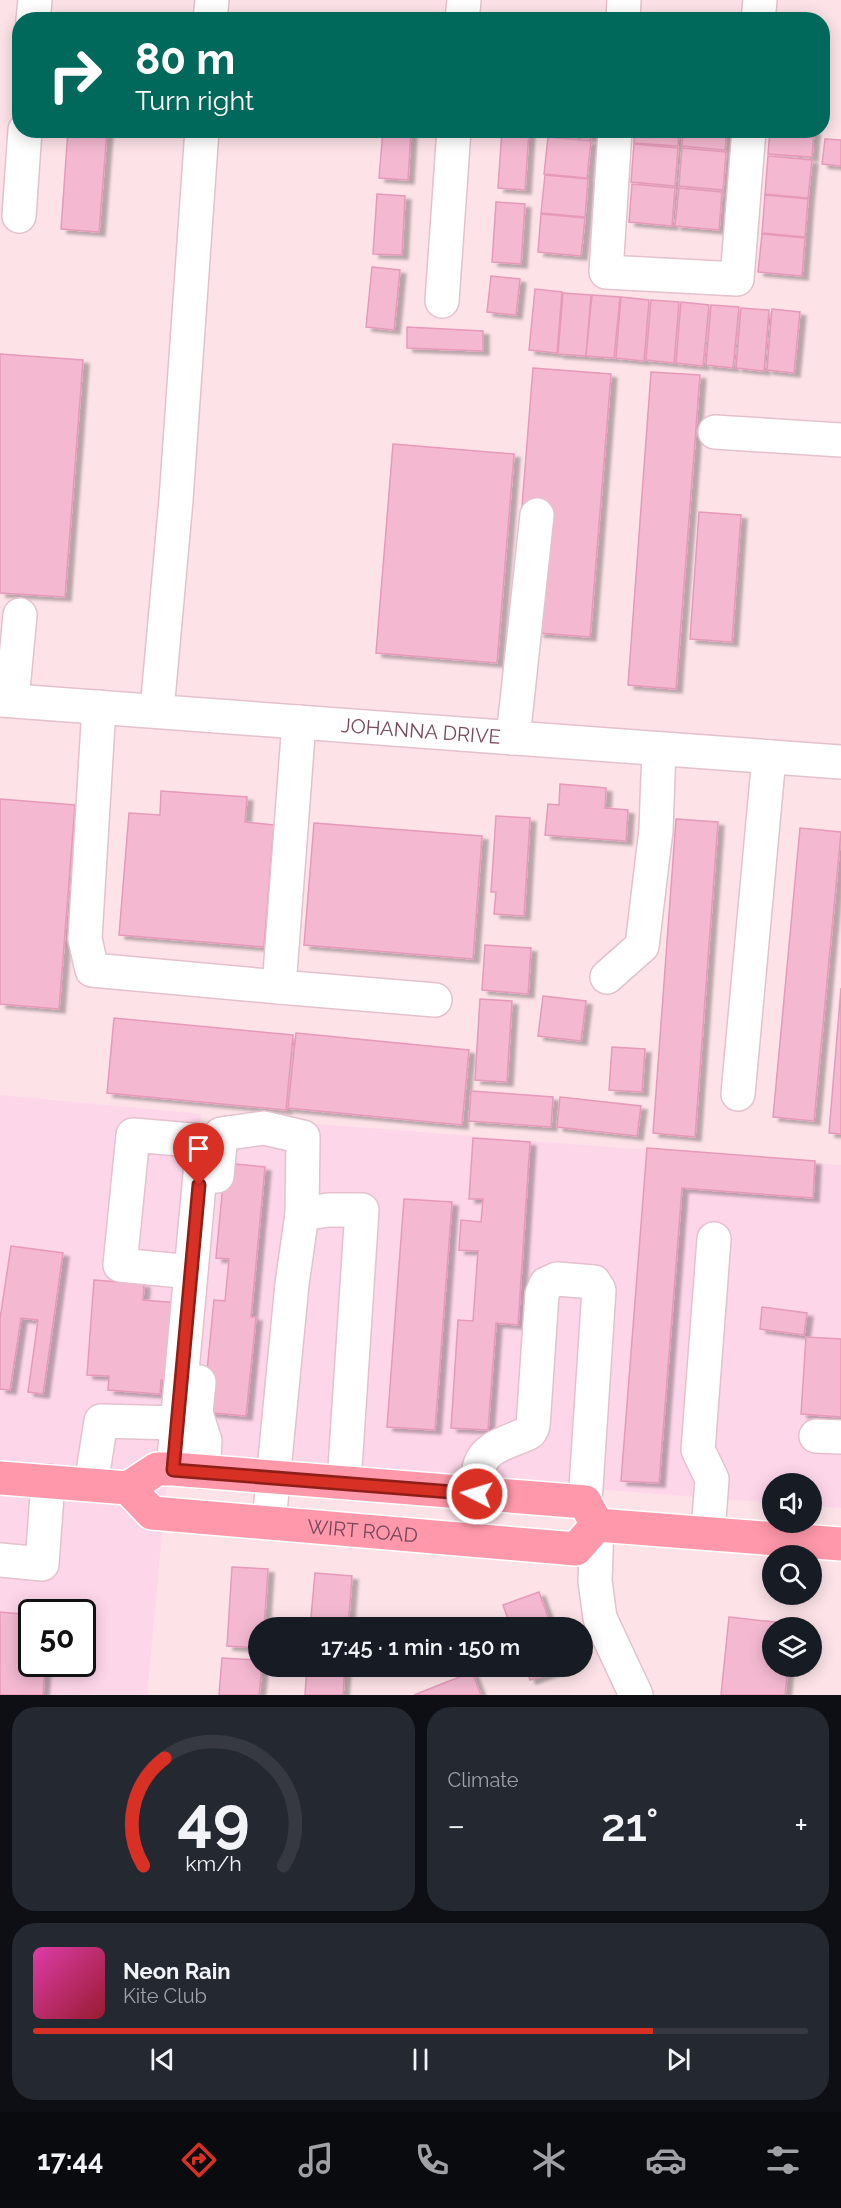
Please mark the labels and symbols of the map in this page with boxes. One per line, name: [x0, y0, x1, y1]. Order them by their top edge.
street label: JOHANNA DRIVE: [340, 713, 502, 749]
pin: [173, 1123, 224, 1185]
position arrow: [445, 1462, 509, 1526]
street label: WIRT ROAD: [306, 1514, 419, 1548]
speed limit sign: 50: [18, 1599, 96, 1677]

